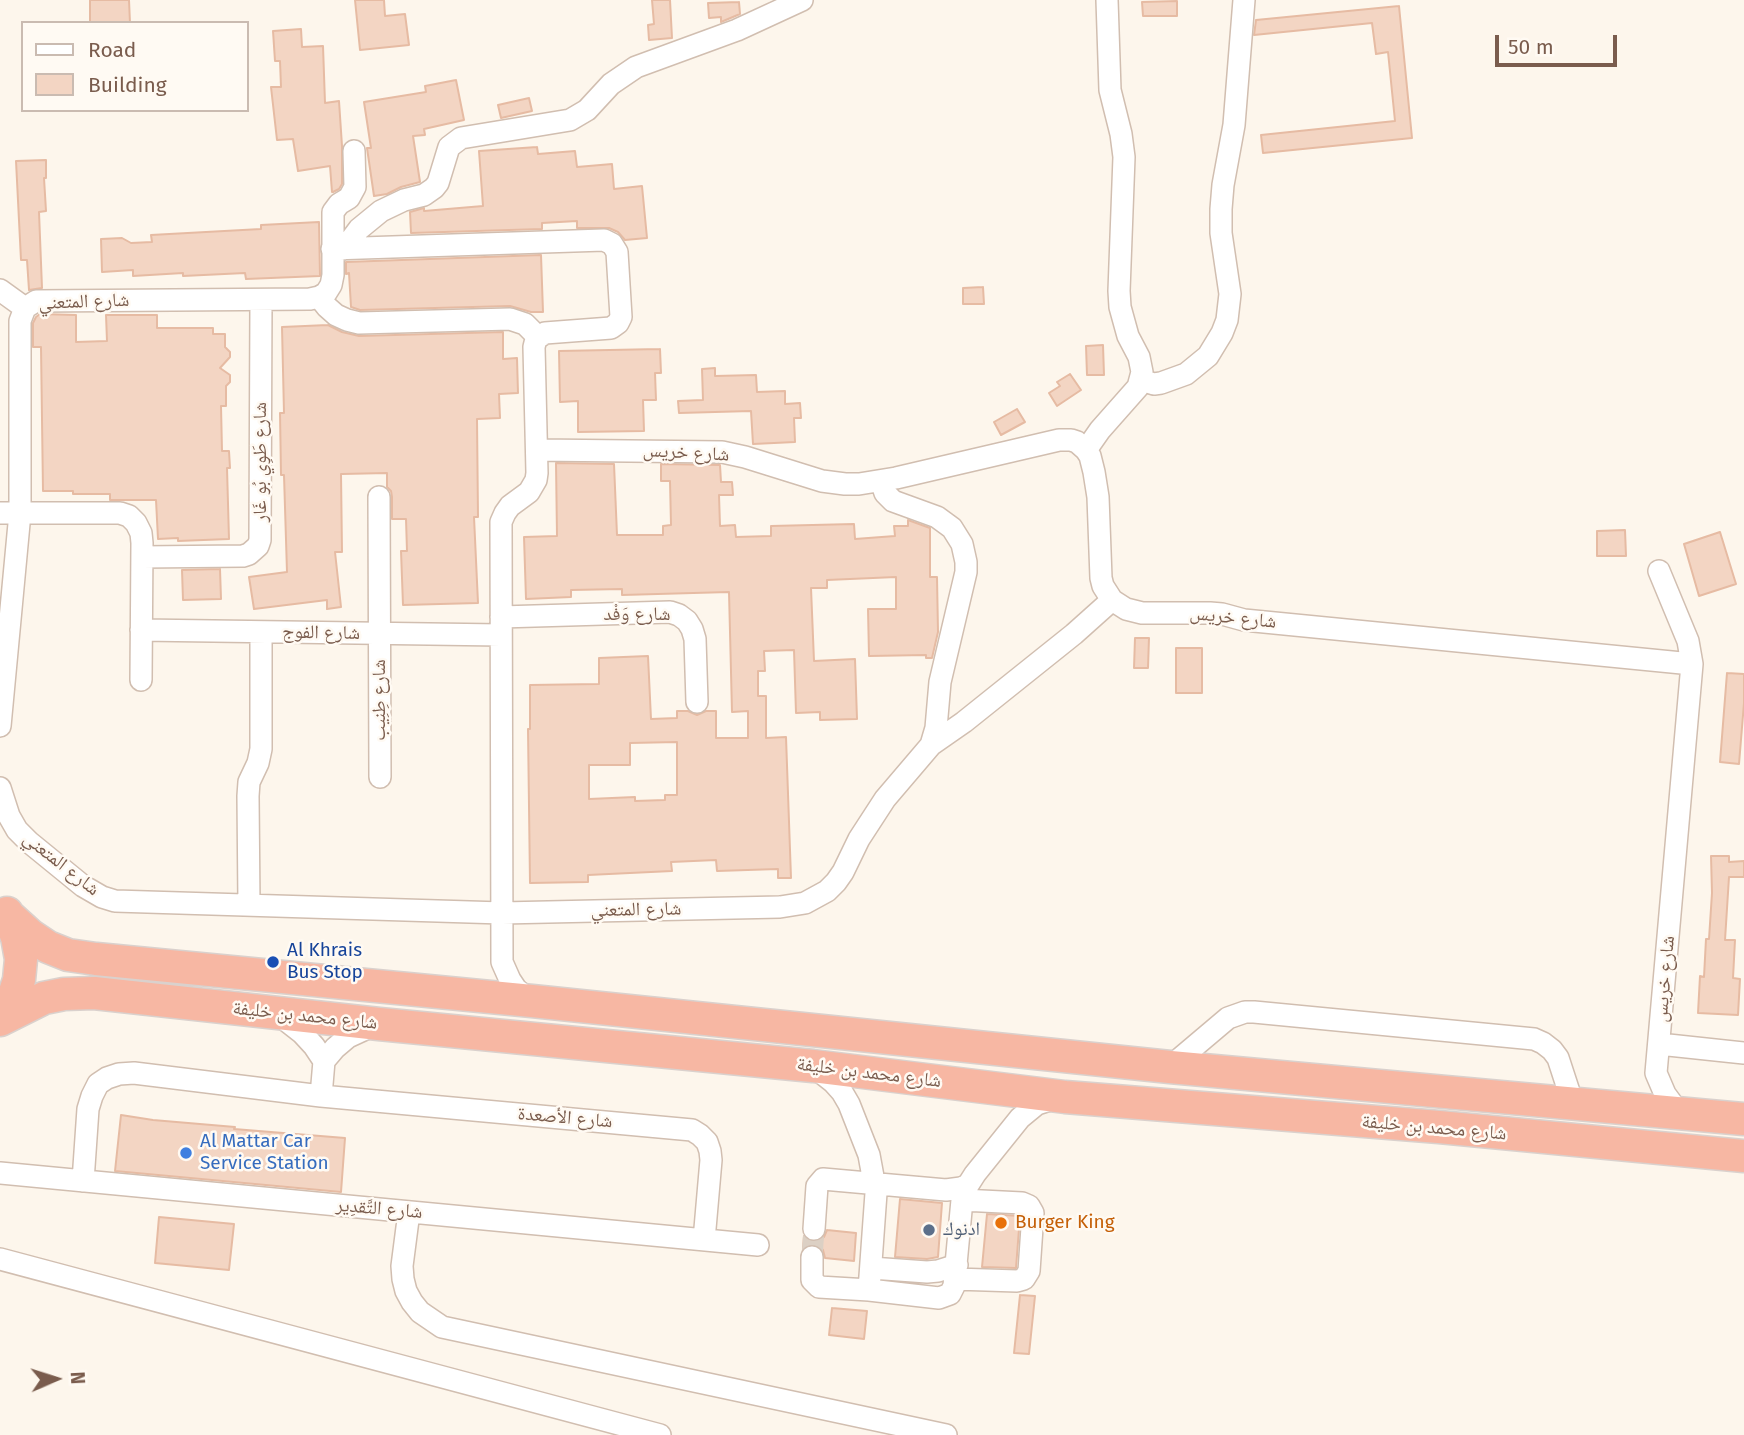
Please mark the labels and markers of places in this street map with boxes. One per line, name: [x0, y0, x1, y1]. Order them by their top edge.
place label: Al Khrais Bus Stop: [287, 940, 363, 984]
marker: Al Khrais Bus Stop: [265, 954, 281, 970]
place label: Al Mattar Car Service Station: [200, 1131, 329, 1175]
marker: Al Mattar Car Service Station: [178, 1145, 194, 1161]
place label: Burger King: [1015, 1212, 1115, 1234]
marker: Burger King: [993, 1215, 1009, 1231]
place label: ادنوك: [943, 1219, 980, 1241]
marker: ادنوك: [921, 1222, 937, 1238]

